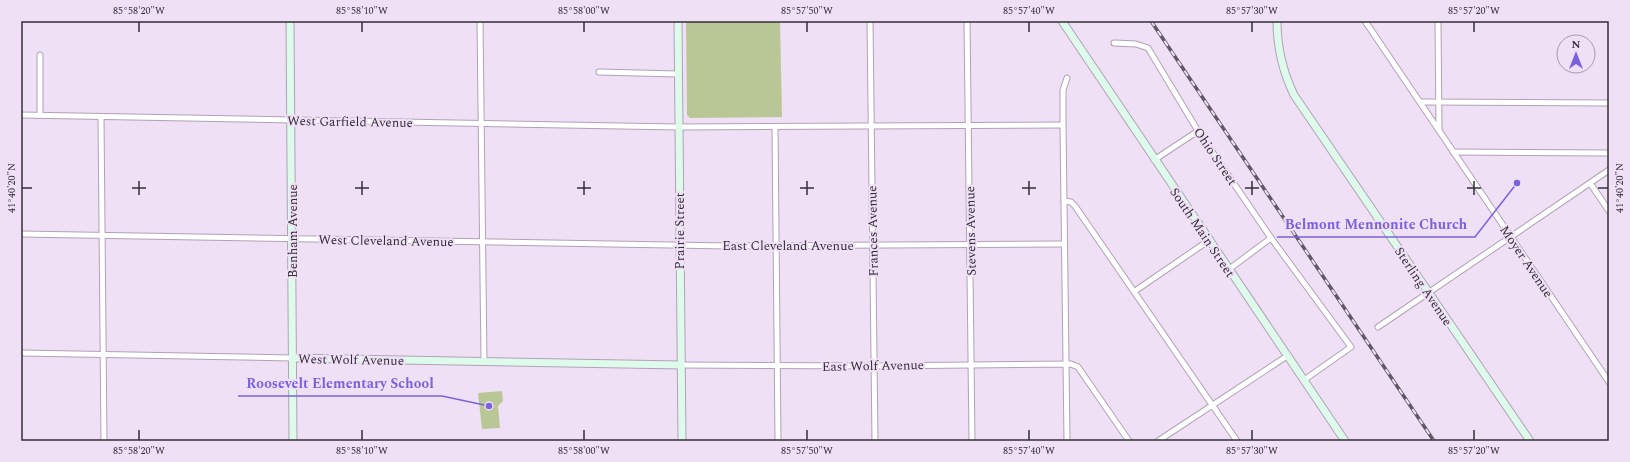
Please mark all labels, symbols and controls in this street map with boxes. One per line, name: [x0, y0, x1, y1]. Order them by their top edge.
text: 85°58'20"W: [113, 3, 165, 19]
text: 85°58'10"W: [336, 3, 388, 19]
text: 85°58'00"W: [558, 3, 610, 19]
text: 85°57'50"W: [781, 3, 833, 19]
text: 85°57'40"W: [1003, 3, 1055, 19]
text: 85°57'30"W: [1226, 3, 1278, 19]
text: 85°57'20"W: [1448, 3, 1500, 19]
north arrow: [1556, 34, 1596, 74]
text: N: [1572, 36, 1581, 53]
street label: West Garfield Avenue: [287, 111, 413, 133]
street label: Ohio Street: [1188, 123, 1242, 190]
text: 41°40'20"N: [4, 163, 20, 213]
text: 41°40'20"N: [1612, 163, 1628, 213]
street label: Benham Avenue: [283, 184, 303, 278]
street label: South Main Street: [1165, 184, 1240, 282]
street label: Frances Avenue: [862, 185, 884, 277]
street label: Stevens Avenue: [960, 186, 982, 276]
street label: Prairie Street: [670, 192, 690, 269]
callout: Belmont Mennonite Church: [1277, 211, 1475, 237]
text: Belmont Mennonite Church: [1285, 214, 1468, 235]
street label: Moyer Avenue: [1495, 221, 1558, 302]
street label: West Cleveland Avenue: [318, 230, 454, 252]
street label: East Cleveland Avenue: [722, 236, 854, 256]
street label: Sterling Avenue: [1389, 243, 1457, 330]
street label: West Wolf Avenue: [298, 349, 404, 371]
street label: East Wolf Avenue: [822, 355, 924, 377]
callout: Roosevelt Elementary School: [238, 370, 442, 396]
text: Roosevelt Elementary School: [246, 373, 434, 394]
text: 85°58'20"W: [113, 443, 165, 459]
text: 85°58'10"W: [336, 443, 388, 459]
text: 85°58'00"W: [558, 443, 610, 459]
text: 85°57'50"W: [781, 443, 833, 459]
text: 85°57'40"W: [1003, 443, 1055, 459]
text: 85°57'30"W: [1226, 443, 1278, 459]
text: 85°57'20"W: [1448, 443, 1500, 459]

